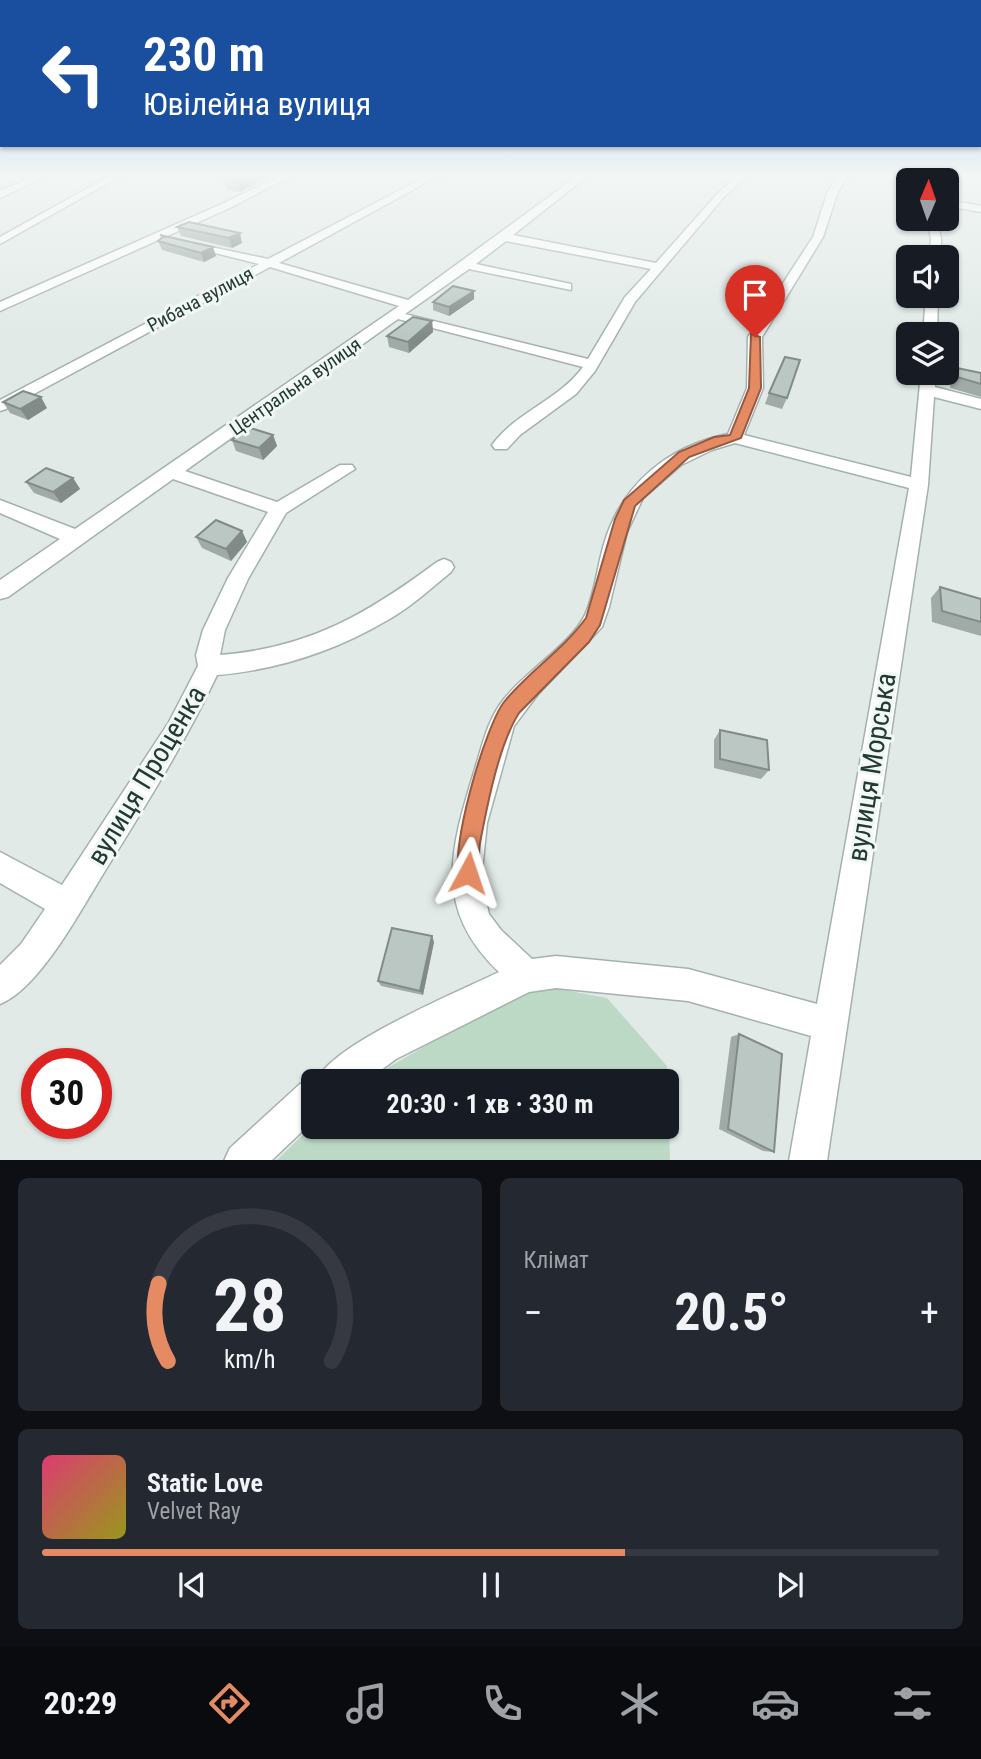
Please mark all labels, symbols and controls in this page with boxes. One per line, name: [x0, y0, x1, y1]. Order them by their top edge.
text: 230 m: [143, 26, 265, 83]
icon: left: [28, 28, 119, 119]
text: Ювілейна вулиця: [143, 85, 371, 123]
north arrow: [896, 168, 959, 231]
map controls: [896, 168, 959, 385]
button: sound: [896, 245, 959, 308]
street label: Рибача вулиця: [143, 262, 257, 337]
pin: [725, 265, 785, 337]
icon: arrive: [736, 276, 774, 314]
button: layers: [896, 322, 959, 385]
street label: Центральна вулиця: [225, 333, 365, 440]
street label: вулиця Морська: [840, 670, 903, 864]
street label: вулиця Проценка: [80, 680, 213, 871]
position arrow: [431, 836, 505, 910]
speed limit sign: 30: [21, 1048, 112, 1139]
text: 20:30 · 1 хв · 330 m: [387, 1089, 593, 1119]
text: Клімат: [524, 1247, 589, 1274]
text: 28: [213, 1263, 287, 1349]
text: 20.5°: [674, 1282, 788, 1343]
text: −: [524, 1291, 543, 1335]
text: +: [920, 1291, 939, 1335]
text: km/h: [224, 1344, 275, 1373]
text: Static Love: [147, 1468, 263, 1498]
text: Velvet Ray: [147, 1498, 241, 1525]
icon: previous: [173, 1566, 211, 1604]
icon: pause: [472, 1566, 510, 1604]
icon: next: [771, 1566, 809, 1604]
icon: directions: [205, 1679, 254, 1728]
icon: music: [342, 1679, 391, 1728]
icon: phone: [478, 1679, 527, 1728]
icon: climate: [615, 1679, 664, 1728]
icon: car: [751, 1679, 800, 1728]
icon: filters: [888, 1679, 937, 1728]
text: 20:29: [44, 1684, 117, 1722]

